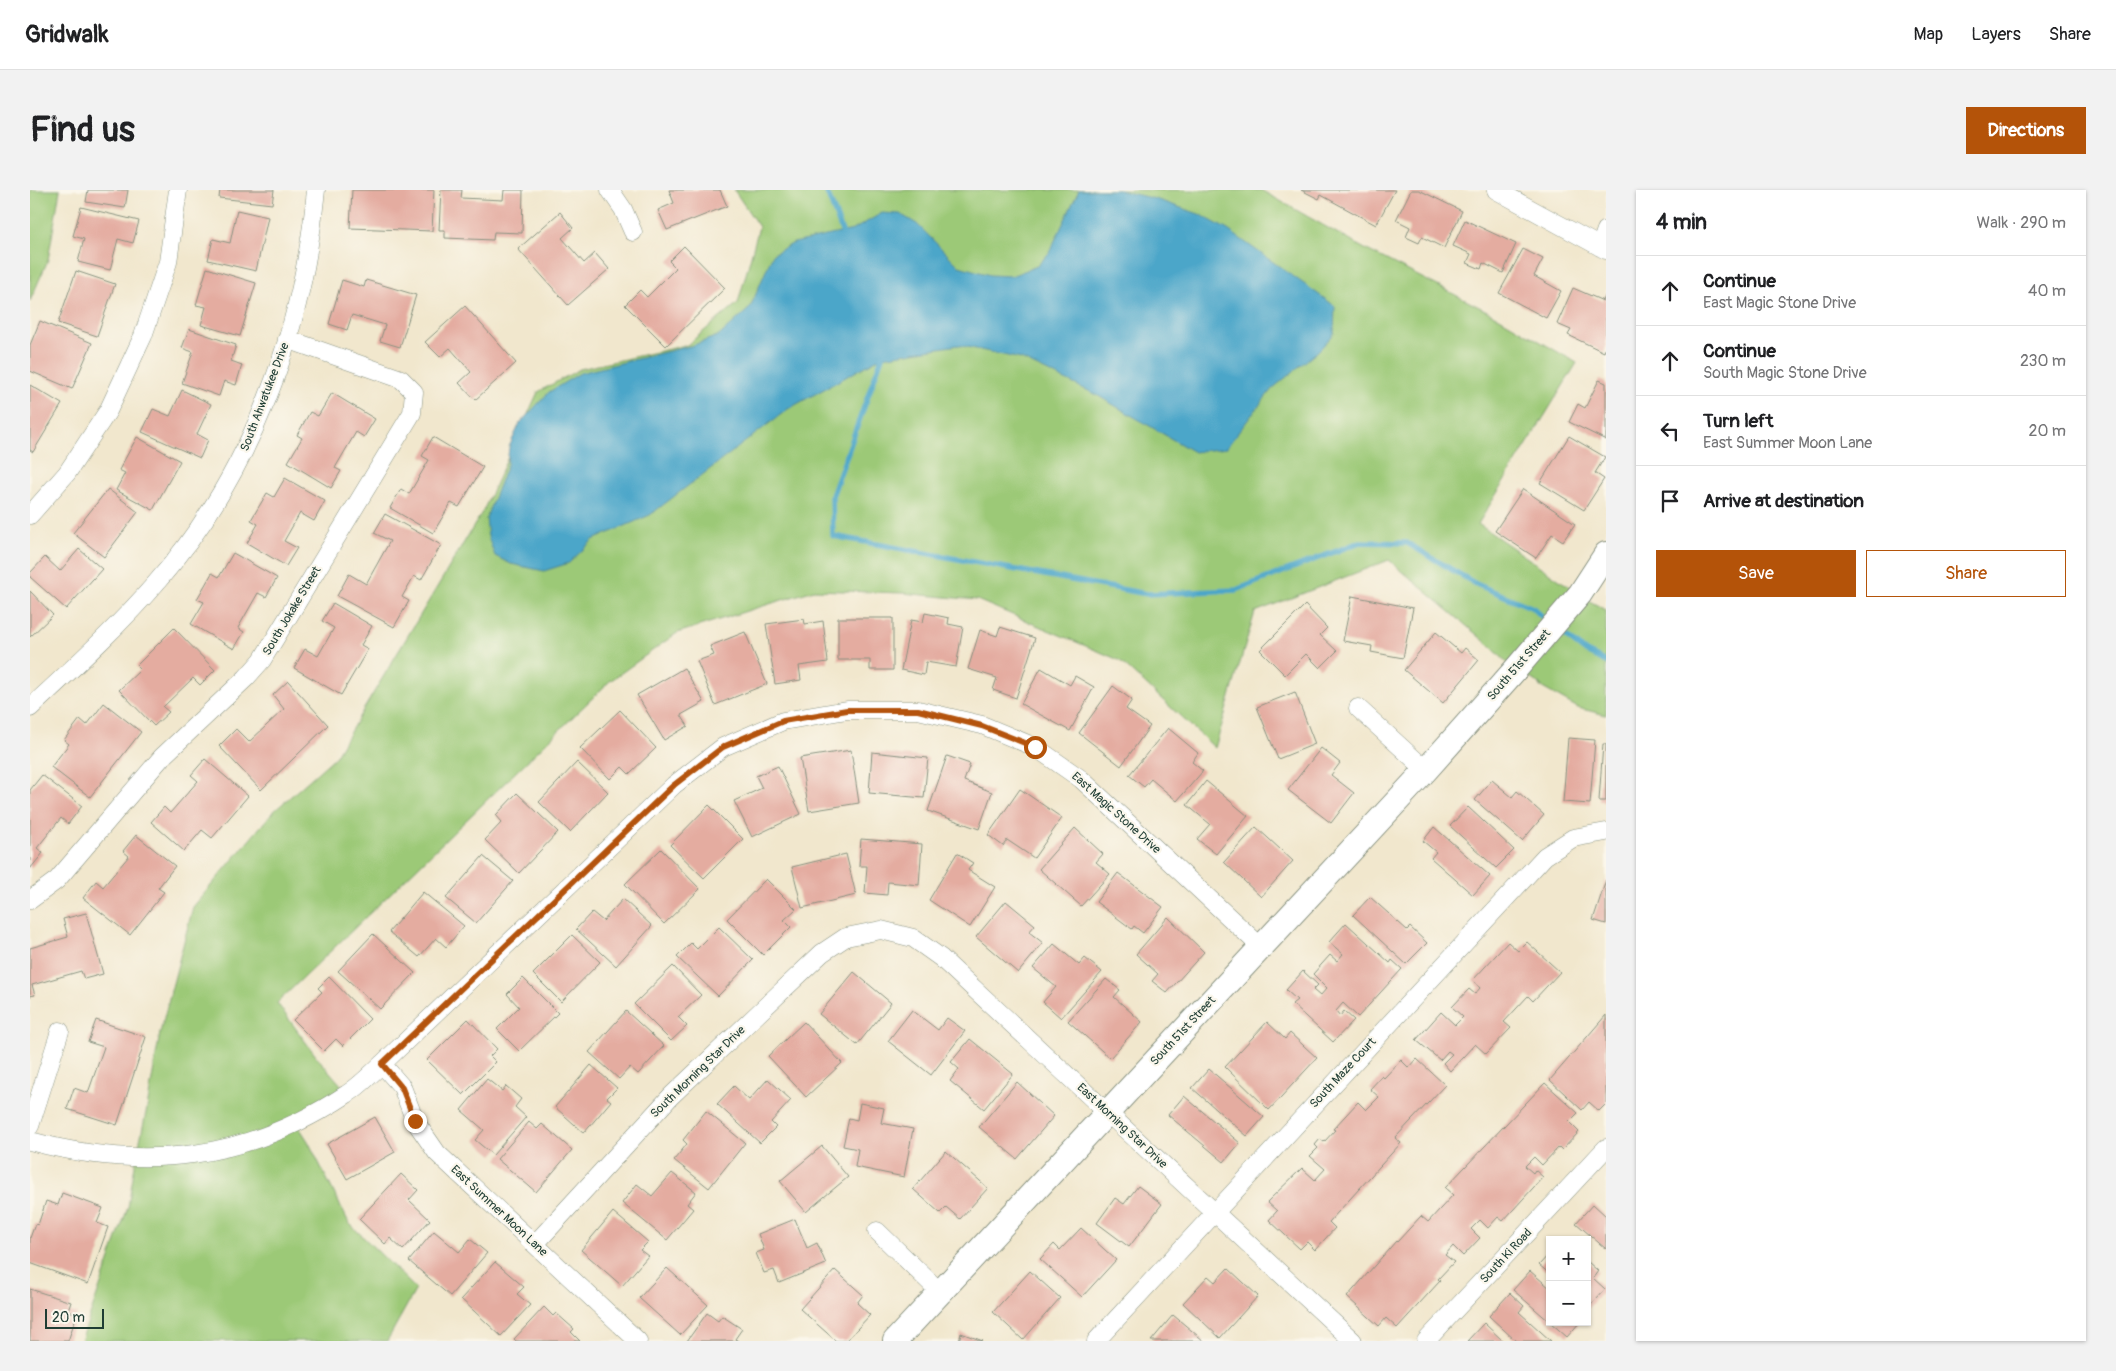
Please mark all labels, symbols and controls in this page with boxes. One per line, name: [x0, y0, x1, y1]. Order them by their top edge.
text: Gridwalk: [25, 20, 109, 49]
text: Map: [1914, 23, 1943, 46]
text: Layers: [1971, 23, 2021, 46]
text: Share: [2049, 23, 2091, 46]
button: Directions: [1966, 107, 2086, 154]
text: Find us: [30, 108, 135, 152]
text: 4 min: [1656, 209, 1707, 236]
text: Walk · 290 m: [1977, 213, 2066, 233]
text: Continue: [1703, 269, 1776, 293]
icon: ahead: [1656, 277, 1684, 305]
text: 40 m: [2028, 281, 2066, 301]
text: East Magic Stone Drive: [1703, 293, 1856, 313]
text: Continue: [1703, 339, 1776, 363]
street label: South Ahwatukee Drive: [237, 340, 293, 453]
icon: ahead: [1656, 347, 1684, 375]
text: 230 m: [2020, 351, 2066, 371]
text: South Magic Stone Drive: [1703, 363, 1867, 383]
text: Turn left: [1703, 409, 1773, 433]
icon: left: [1656, 417, 1684, 445]
text: 20 m: [2028, 421, 2066, 441]
text: East Summer Moon Lane: [1703, 433, 1872, 453]
icon: arrive: [1656, 487, 1684, 515]
text: Arrive at destination: [1703, 489, 1864, 513]
button: Save: [1656, 550, 1856, 597]
button: Share: [1866, 550, 2066, 597]
street label: South Jokake Street: [259, 564, 325, 658]
street label: South 51st Street: [1484, 626, 1554, 704]
route start: [1024, 736, 1047, 759]
street label: East Magic Stone Drive: [1068, 769, 1164, 857]
street label: South 51st Street: [1147, 993, 1219, 1069]
street label: South Morning Star Drive: [647, 1023, 749, 1121]
street label: South Maze Court: [1307, 1035, 1379, 1111]
street label: East Morning Star Drive: [1074, 1080, 1170, 1172]
route end: [404, 1110, 427, 1133]
street label: East Summer Moon Lane: [447, 1162, 551, 1260]
street label: South Ki Road: [1477, 1225, 1535, 1286]
map controls: [1546, 1236, 1591, 1326]
button: +: [1546, 1236, 1591, 1281]
button: −: [1546, 1281, 1591, 1326]
scale bar: [45, 1306, 104, 1329]
text: 20 m: [52, 1309, 85, 1326]

